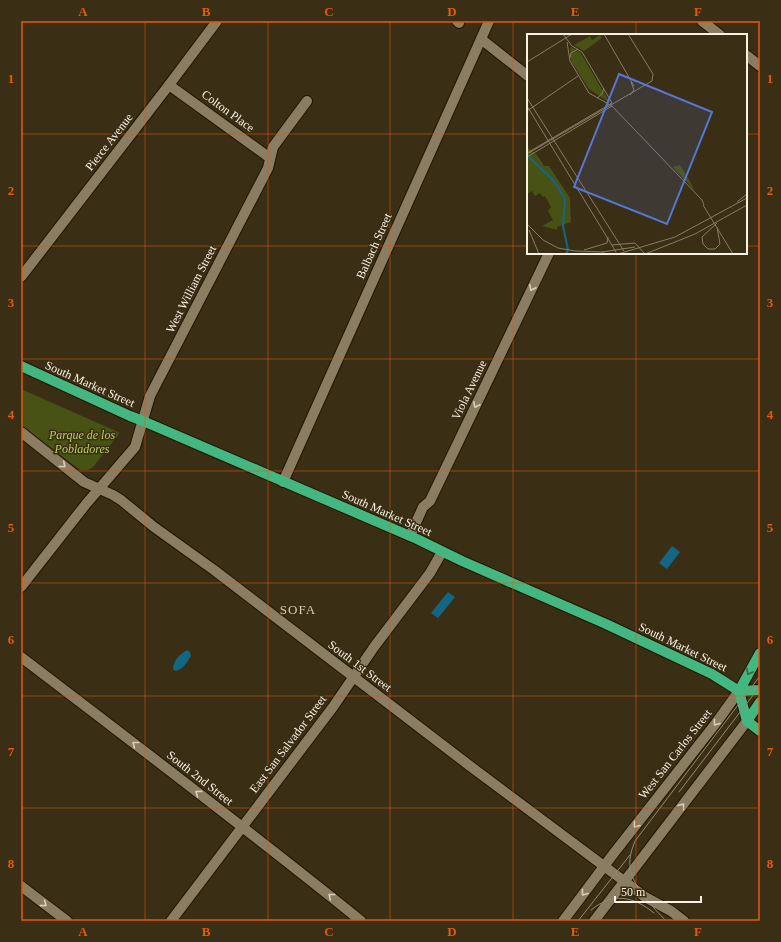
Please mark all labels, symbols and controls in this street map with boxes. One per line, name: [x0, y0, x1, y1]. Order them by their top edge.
text: A: [78, 4, 88, 19]
text: B: [202, 4, 211, 19]
text: C: [324, 4, 334, 19]
text: D: [447, 4, 457, 19]
text: E: [571, 4, 579, 19]
text: F: [694, 4, 702, 19]
inset map: [527, 34, 747, 254]
text: 1: [8, 71, 14, 86]
text: 1: [767, 71, 773, 86]
street label: Colton Place: [199, 87, 257, 135]
street label: Pierce Avenue: [82, 111, 136, 173]
text: 2: [8, 183, 14, 198]
text: 2: [767, 183, 773, 198]
street label: Balbach Street: [353, 210, 395, 281]
street label: West William Street: [163, 242, 219, 335]
one-way arrow: [529, 284, 537, 291]
text: 3: [8, 295, 15, 310]
text: 3: [767, 295, 774, 310]
street label: South Market Street: [43, 358, 138, 410]
street label: Viola Avenue: [449, 358, 489, 422]
one-way arrow: [473, 401, 481, 409]
text: 4: [8, 407, 15, 422]
text: 4: [767, 407, 774, 422]
park label: Parque de los Pobladores: [48, 428, 115, 456]
one-way arrow: [58, 461, 65, 468]
street label: South Market Street: [340, 487, 435, 539]
text: 5: [8, 520, 15, 535]
text: 5: [767, 520, 774, 535]
district label: SOFA: [280, 602, 316, 617]
street label: South Market Street: [636, 620, 730, 675]
text: 6: [8, 632, 15, 647]
text: 6: [767, 632, 774, 647]
street label: South 1st Street: [325, 638, 395, 695]
one-way arrow: [747, 668, 754, 675]
street label: East San Salvador Street: [247, 692, 330, 795]
street label: West San Carlos Street: [636, 706, 715, 802]
one-way arrow: [714, 718, 721, 725]
one-way arrow: [132, 742, 139, 749]
text: 7: [8, 744, 15, 759]
text: 7: [767, 744, 774, 759]
street label: South 2nd Street: [164, 748, 236, 809]
one-way arrow: [195, 790, 202, 797]
one-way arrow: [677, 803, 684, 810]
one-way arrow: [634, 821, 641, 828]
text: 8: [8, 856, 15, 871]
text: 8: [767, 856, 774, 871]
scale bar: [615, 878, 701, 904]
text: 50 m: [621, 885, 646, 899]
one-way arrow: [582, 889, 589, 896]
one-way arrow: [328, 894, 336, 901]
one-way arrow: [40, 899, 47, 906]
text: A: [78, 924, 88, 939]
text: B: [202, 924, 211, 939]
text: C: [324, 924, 334, 939]
text: D: [447, 924, 457, 939]
text: E: [571, 924, 579, 939]
text: F: [694, 924, 702, 939]

